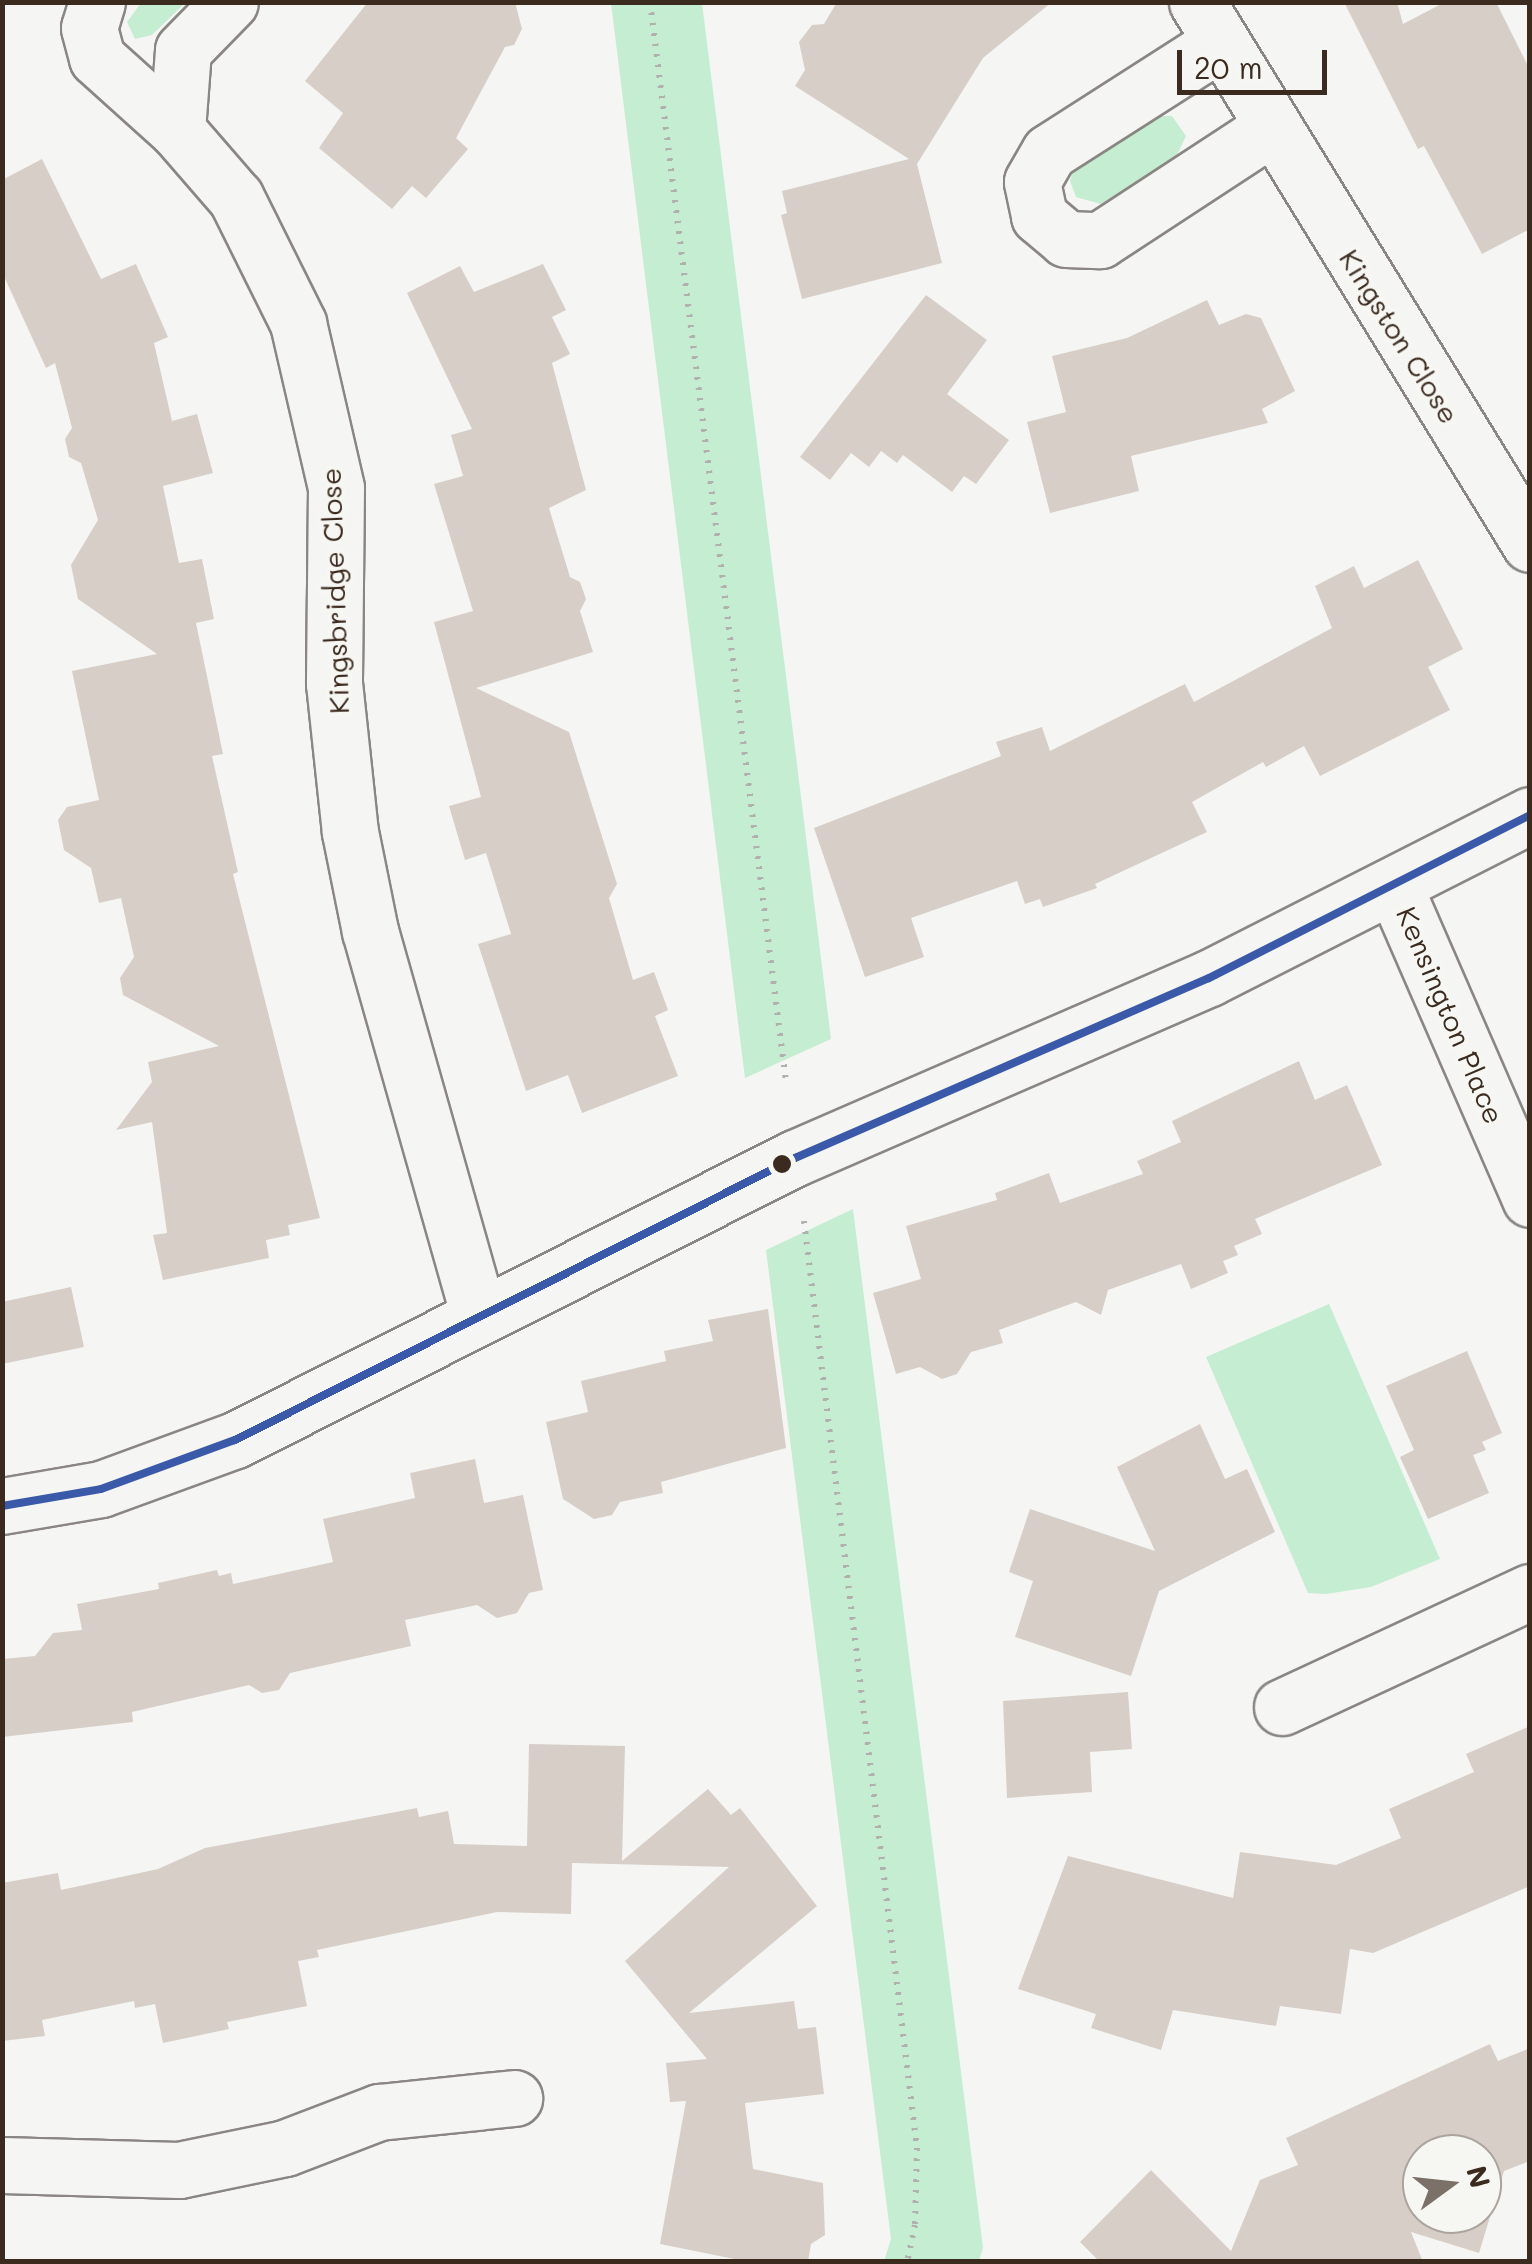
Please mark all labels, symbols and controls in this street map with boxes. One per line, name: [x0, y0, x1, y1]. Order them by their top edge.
scale bar: [1182, 30, 1332, 92]
text: 20 m: [1194, 47, 1263, 87]
street label: Kingston Close: [1333, 243, 1467, 429]
street label: Kingsbridge Close: [313, 467, 355, 715]
street label: Kensington Place: [1390, 901, 1512, 1129]
unlabelled marker: [772, 1154, 792, 1174]
north arrow: [1402, 2134, 1502, 2234]
text: N: [1459, 2162, 1499, 2192]

